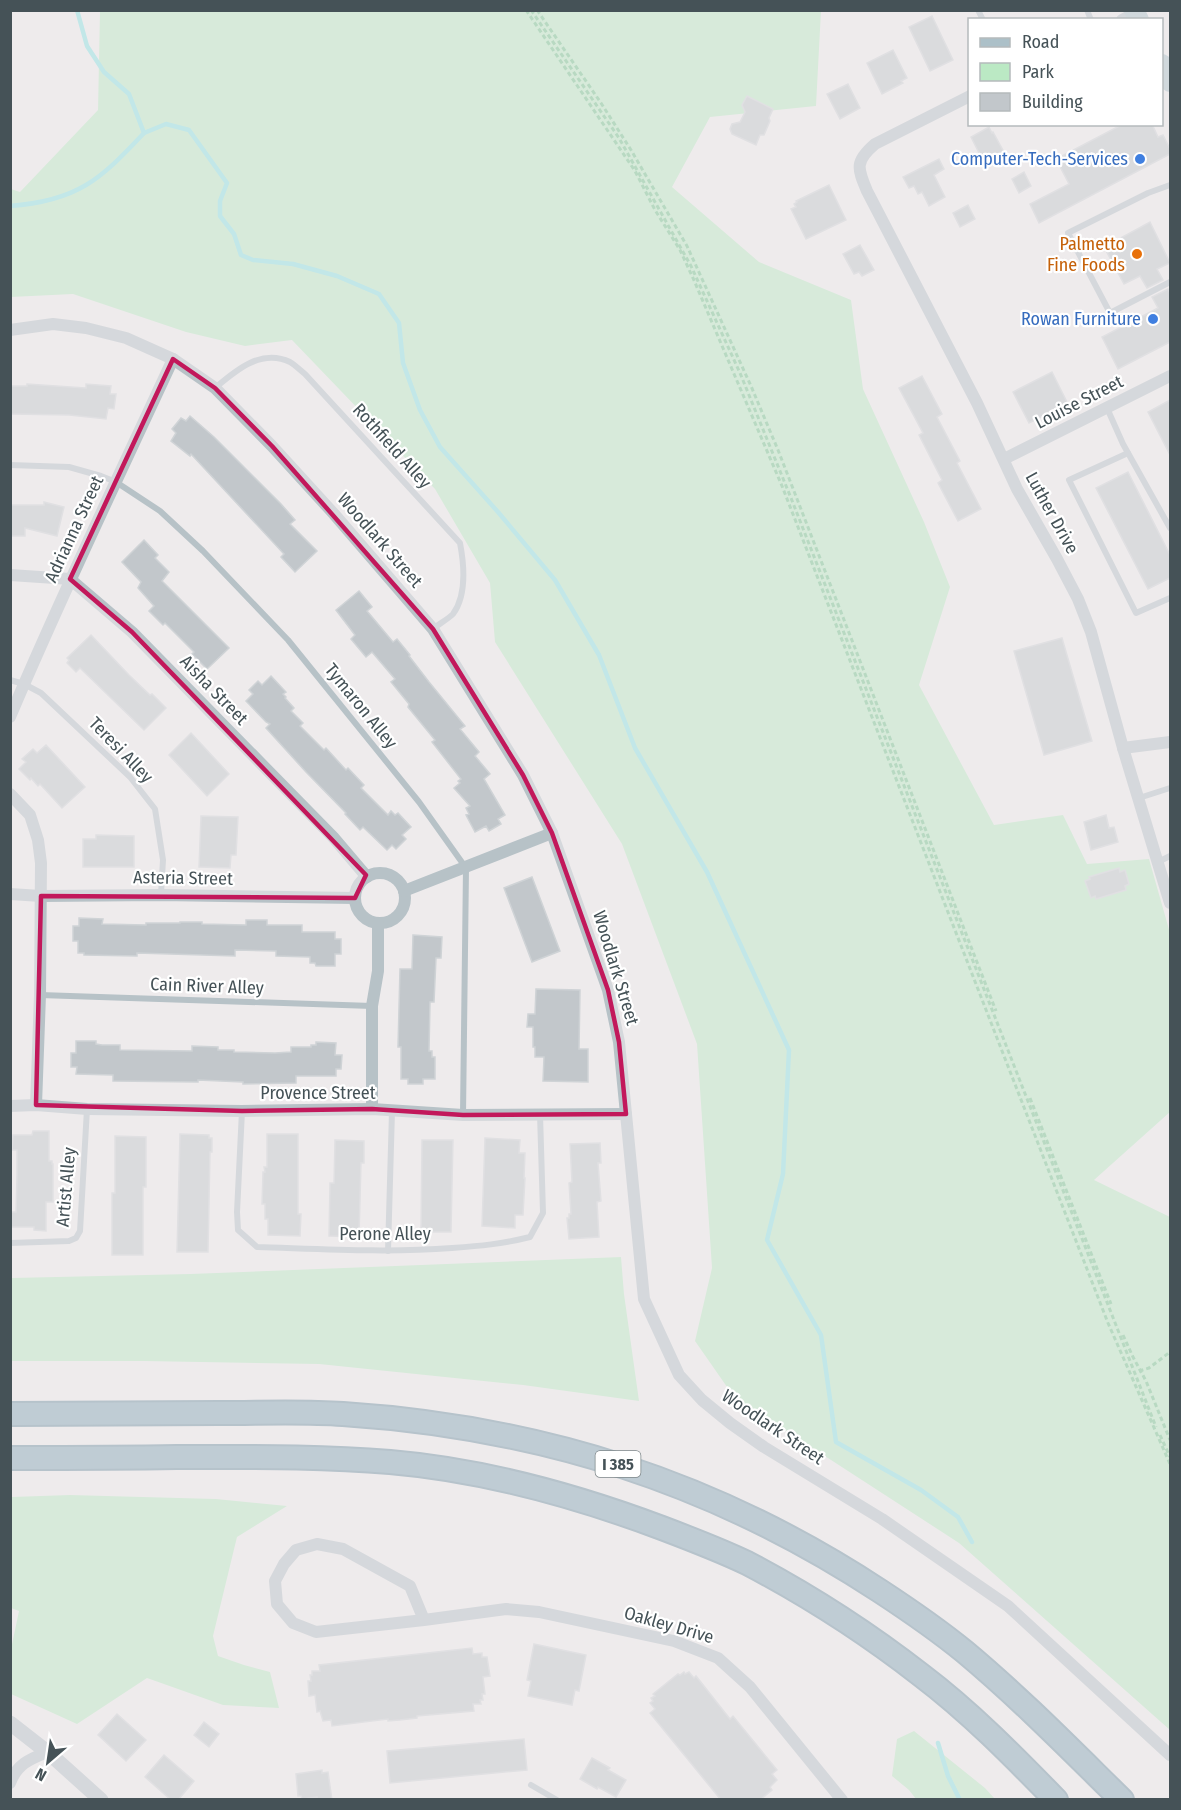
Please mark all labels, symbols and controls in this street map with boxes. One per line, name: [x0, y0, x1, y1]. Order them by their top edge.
legend: [968, 18, 1163, 126]
text: Road: [1022, 31, 1059, 53]
text: Park: [1022, 61, 1055, 83]
text: Building: [1022, 91, 1083, 113]
place label: Computer-Tech-Services: [951, 148, 1128, 170]
marker: Computer-Tech-Services: [1133, 152, 1147, 166]
place label: Palmetto Fine Foods: [1047, 233, 1125, 276]
marker: Palmetto Fine Foods: [1130, 247, 1144, 261]
place label: Rowan Furniture: [1021, 308, 1141, 330]
marker: Rowan Furniture: [1146, 312, 1160, 326]
street label: Louise Street: [1031, 370, 1127, 434]
street label: Rothfield Alley: [348, 399, 436, 493]
street label: Luther Drive: [1021, 468, 1083, 558]
street label: Adrianna Street: [40, 472, 108, 586]
street label: Woodlark Street: [333, 488, 427, 592]
street label: Aisha Street: [175, 651, 253, 730]
street label: Tymaron Alley: [320, 659, 402, 753]
street label: Teresi Alley: [84, 712, 158, 788]
street label: Asteria Street: [133, 866, 233, 890]
street label: Woodlark Street: [588, 908, 644, 1028]
street label: Cain River Alley: [150, 973, 264, 999]
street label: Provence Street: [260, 1082, 376, 1104]
street label: Artist Alley: [52, 1146, 80, 1228]
street label: Perone Alley: [339, 1223, 431, 1245]
street label: Woodlark Street: [718, 1385, 828, 1469]
road number: I 385: [596, 1451, 640, 1477]
street label: Oakley Drive: [622, 1602, 716, 1648]
north arrow: [18, 1732, 78, 1792]
text: N: [32, 1764, 50, 1785]

